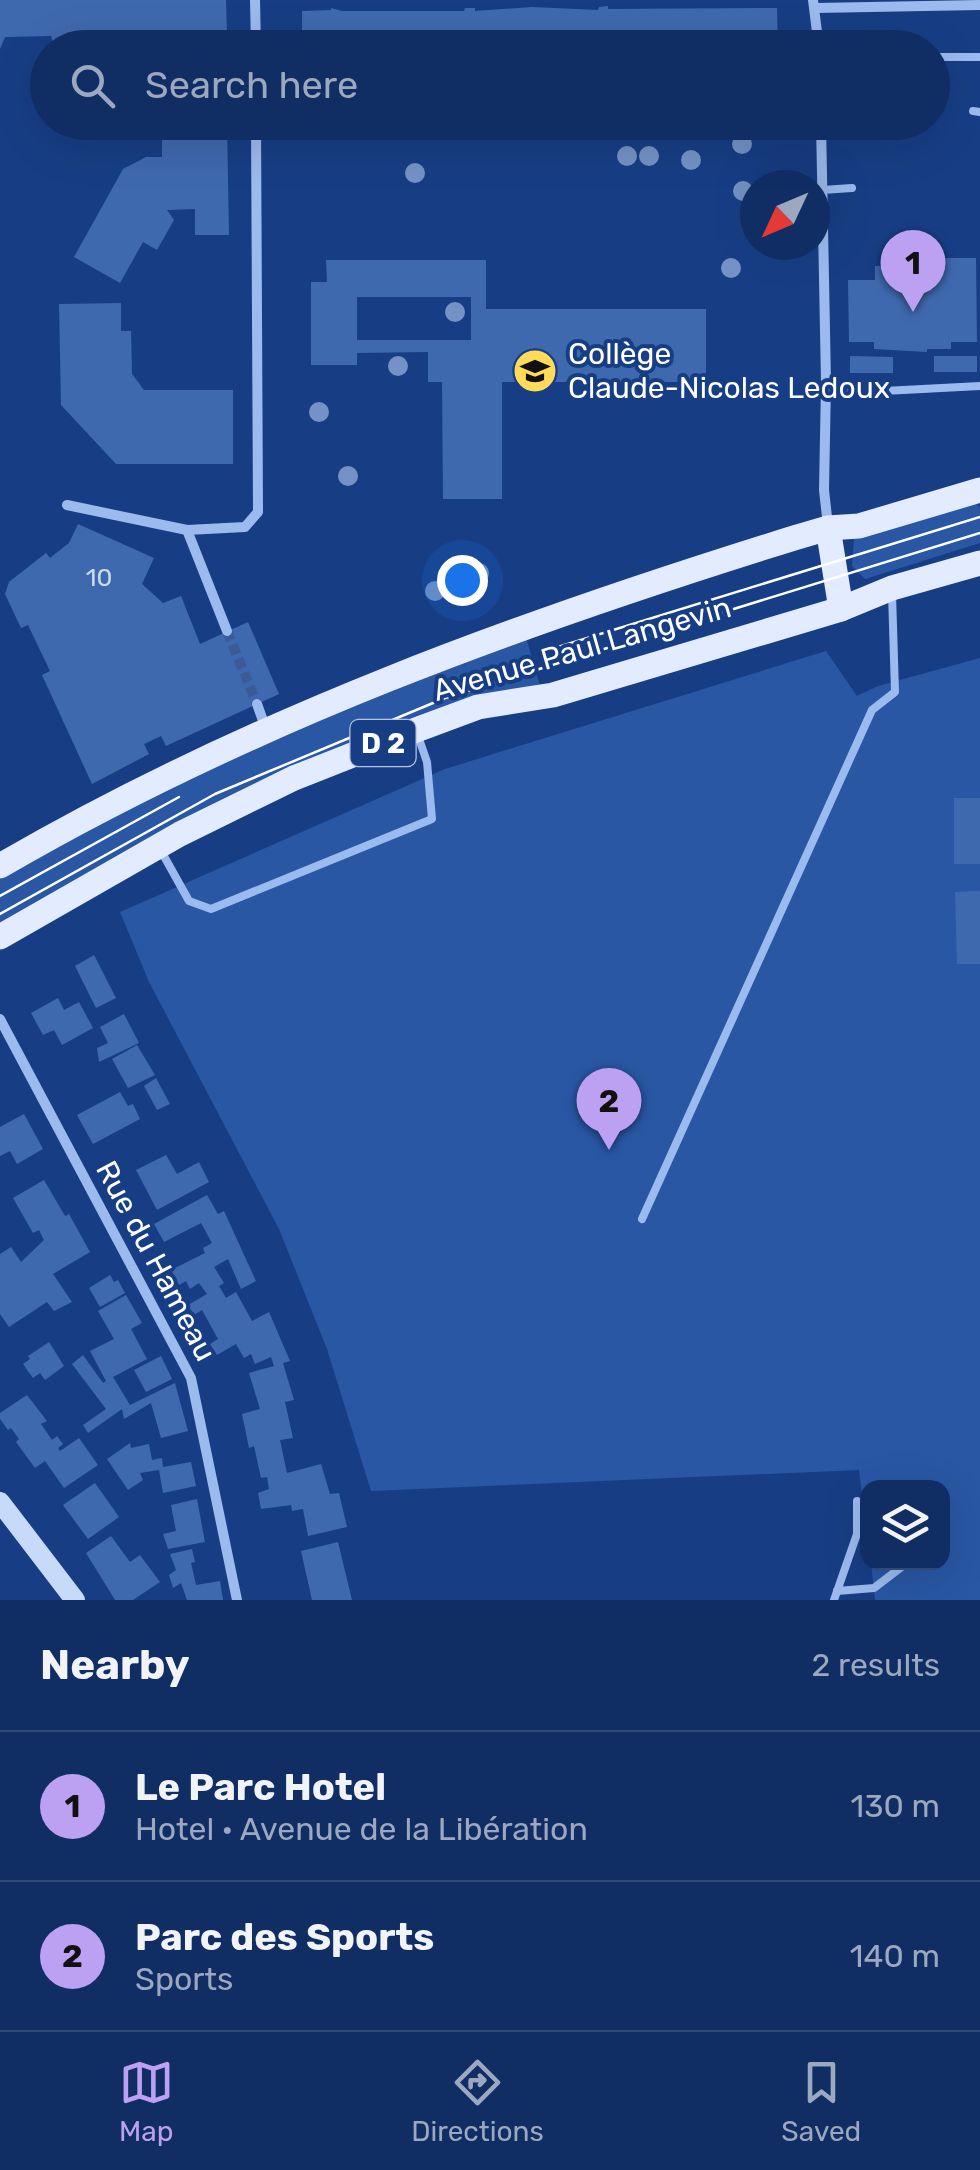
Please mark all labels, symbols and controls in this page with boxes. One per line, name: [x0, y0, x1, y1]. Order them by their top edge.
search box: [30, 30, 950, 140]
icon: search: [65, 58, 120, 113]
text: Search here: [145, 62, 358, 108]
north arrow: [740, 170, 830, 260]
pin: 1: [880, 230, 946, 312]
place label: Collège Claude-Nicolas Ledoux: [568, 336, 890, 406]
school or university icon: Collège Claude-Nicolas Ledoux: [512, 348, 558, 394]
your location: [437, 555, 488, 606]
house number: 10: [86, 563, 112, 592]
street label: Avenue Paul Langevin: [429, 589, 735, 709]
road number: D 2: [350, 720, 416, 766]
pin: 2: [576, 1068, 642, 1150]
street label: Rue du Hameau: [88, 1155, 224, 1367]
map controls: [860, 1480, 950, 1570]
button: layers: [860, 1480, 950, 1570]
text: Nearby: [40, 1640, 190, 1690]
text: 2 results: [811, 1646, 940, 1684]
text: Le Parc Hotel: [135, 1764, 386, 1810]
text: 1: [65, 1787, 80, 1825]
text: 130 m: [850, 1787, 940, 1825]
text: Hotel · Avenue de la Libération: [135, 1810, 588, 1848]
text: Parc des Sports: [135, 1914, 434, 1960]
text: 2: [62, 1937, 83, 1975]
text: 140 m: [850, 1937, 940, 1975]
text: Sports: [135, 1960, 233, 1998]
tab: Map: [119, 2055, 174, 2148]
tab: Directions: [411, 2055, 544, 2148]
tab: Saved: [781, 2055, 861, 2148]

